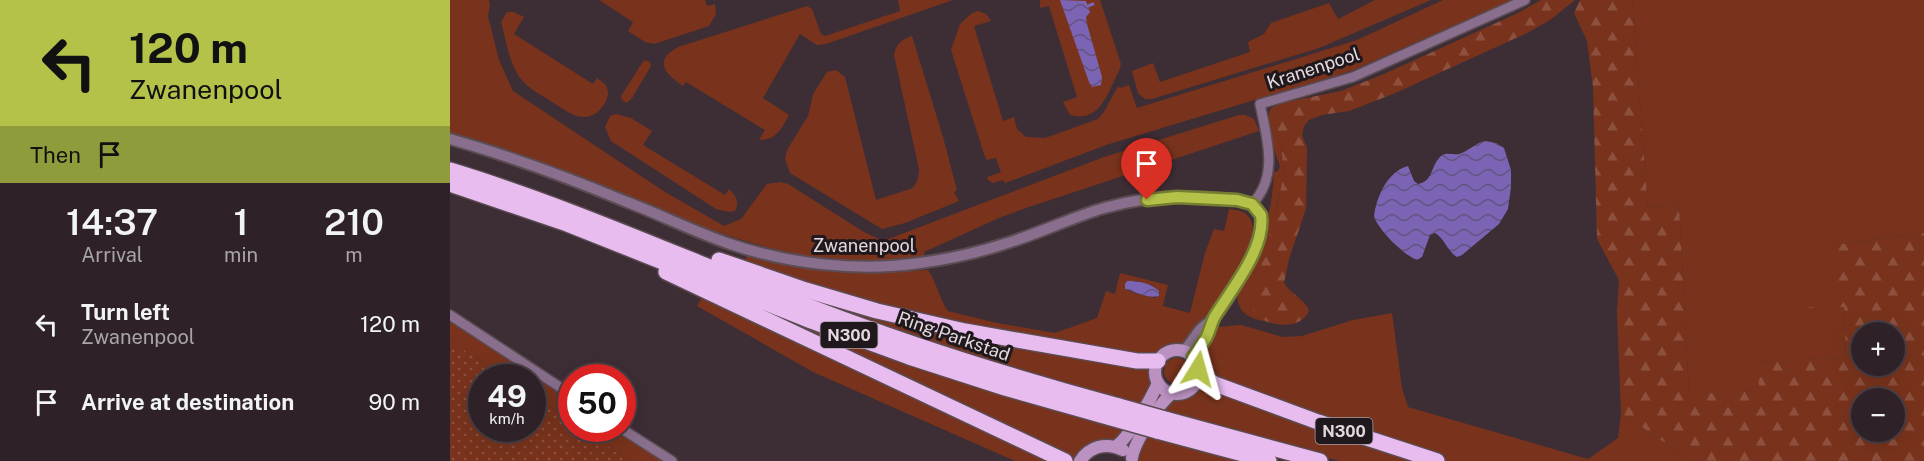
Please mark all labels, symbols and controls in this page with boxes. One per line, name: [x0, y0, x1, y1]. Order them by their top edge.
text: 120 m: [129, 23, 248, 72]
icon: left: [30, 24, 108, 102]
street label: Kranenpool: [1264, 43, 1362, 93]
text: Zwanenpool: [129, 73, 283, 105]
icon: arrive: [93, 138, 126, 171]
pin: [1121, 138, 1172, 200]
text: Then: [30, 142, 81, 168]
icon: arrive: [1130, 147, 1163, 180]
text: 14:37: [66, 201, 158, 243]
text: 1: [234, 201, 249, 243]
text: 210: [324, 201, 384, 243]
street label: Zwanenpool: [813, 235, 915, 256]
text: Arrival: [81, 243, 143, 267]
text: min: [224, 243, 258, 267]
text: m: [345, 243, 363, 267]
text: Turn left: [81, 299, 170, 325]
street label: Ring Parkstad: [895, 307, 1013, 365]
icon: left: [30, 308, 63, 341]
text: 120 m: [360, 311, 420, 337]
road number: N300: [820, 322, 878, 348]
map controls: [1851, 322, 1905, 442]
button: +: [1851, 322, 1905, 376]
text: Zwanenpool: [81, 325, 195, 349]
position arrow: [1166, 337, 1230, 401]
speed limit sign: 50: [558, 364, 636, 442]
text: 49: [487, 378, 527, 414]
icon: arrive: [30, 386, 63, 419]
button: −: [1851, 388, 1905, 442]
text: Arrive at destination: [81, 389, 294, 415]
text: 90 m: [369, 389, 420, 415]
text: km/h: [489, 410, 525, 427]
road number: N300: [1316, 418, 1372, 444]

